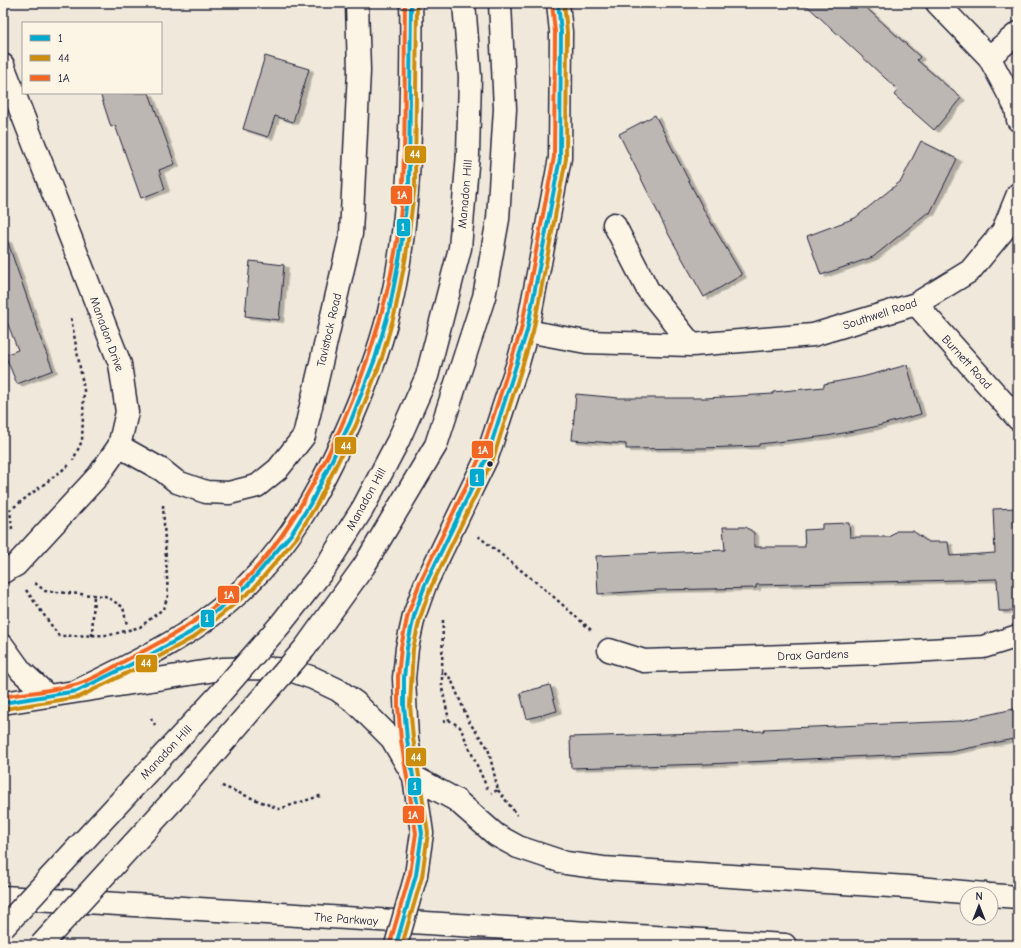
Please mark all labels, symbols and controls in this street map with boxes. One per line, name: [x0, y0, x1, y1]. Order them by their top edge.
legend: [22, 22, 162, 94]
text: 1: [58, 31, 63, 45]
text: 44: [58, 51, 70, 65]
text: 1A: [58, 71, 70, 85]
line badge: 44: [404, 145, 427, 164]
text: 44: [410, 148, 420, 161]
street label: Manadon Hill: [455, 159, 475, 229]
line badge: 1A: [390, 185, 413, 205]
text: 1A: [397, 189, 407, 202]
line badge: 1: [396, 218, 411, 237]
text: 1: [401, 221, 405, 234]
street label: Tavistock Road: [314, 292, 344, 368]
street label: Manadon Drive: [87, 295, 127, 373]
street label: Southwell Road: [841, 295, 919, 333]
street label: Burnett Road: [939, 332, 995, 392]
line badge: 44: [334, 436, 357, 455]
text: 44: [341, 440, 351, 453]
line badge: 1A: [471, 440, 494, 459]
text: 1A: [478, 444, 488, 457]
unlabelled marker: [485, 459, 495, 469]
street label: Manadon Hill: [343, 465, 389, 533]
line badge: 1: [469, 468, 485, 487]
text: 1: [475, 472, 479, 485]
line badge: 1A: [217, 585, 240, 604]
text: 1A: [224, 589, 234, 602]
line badge: 1: [200, 609, 215, 628]
text: 1: [205, 612, 209, 625]
street label: Drax Gardens: [777, 647, 849, 663]
line badge: 44: [135, 654, 158, 673]
text: 44: [141, 657, 151, 670]
street label: Manadon Hill: [137, 722, 195, 782]
line badge: 44: [405, 747, 427, 767]
text: 44: [411, 751, 421, 764]
line badge: 1: [407, 777, 422, 796]
text: 1: [413, 780, 417, 793]
line badge: 1A: [402, 805, 425, 824]
text: 1A: [408, 809, 418, 822]
north arrow: [959, 886, 999, 926]
text: N: [975, 890, 983, 903]
street label: The Parkway: [313, 910, 379, 928]

